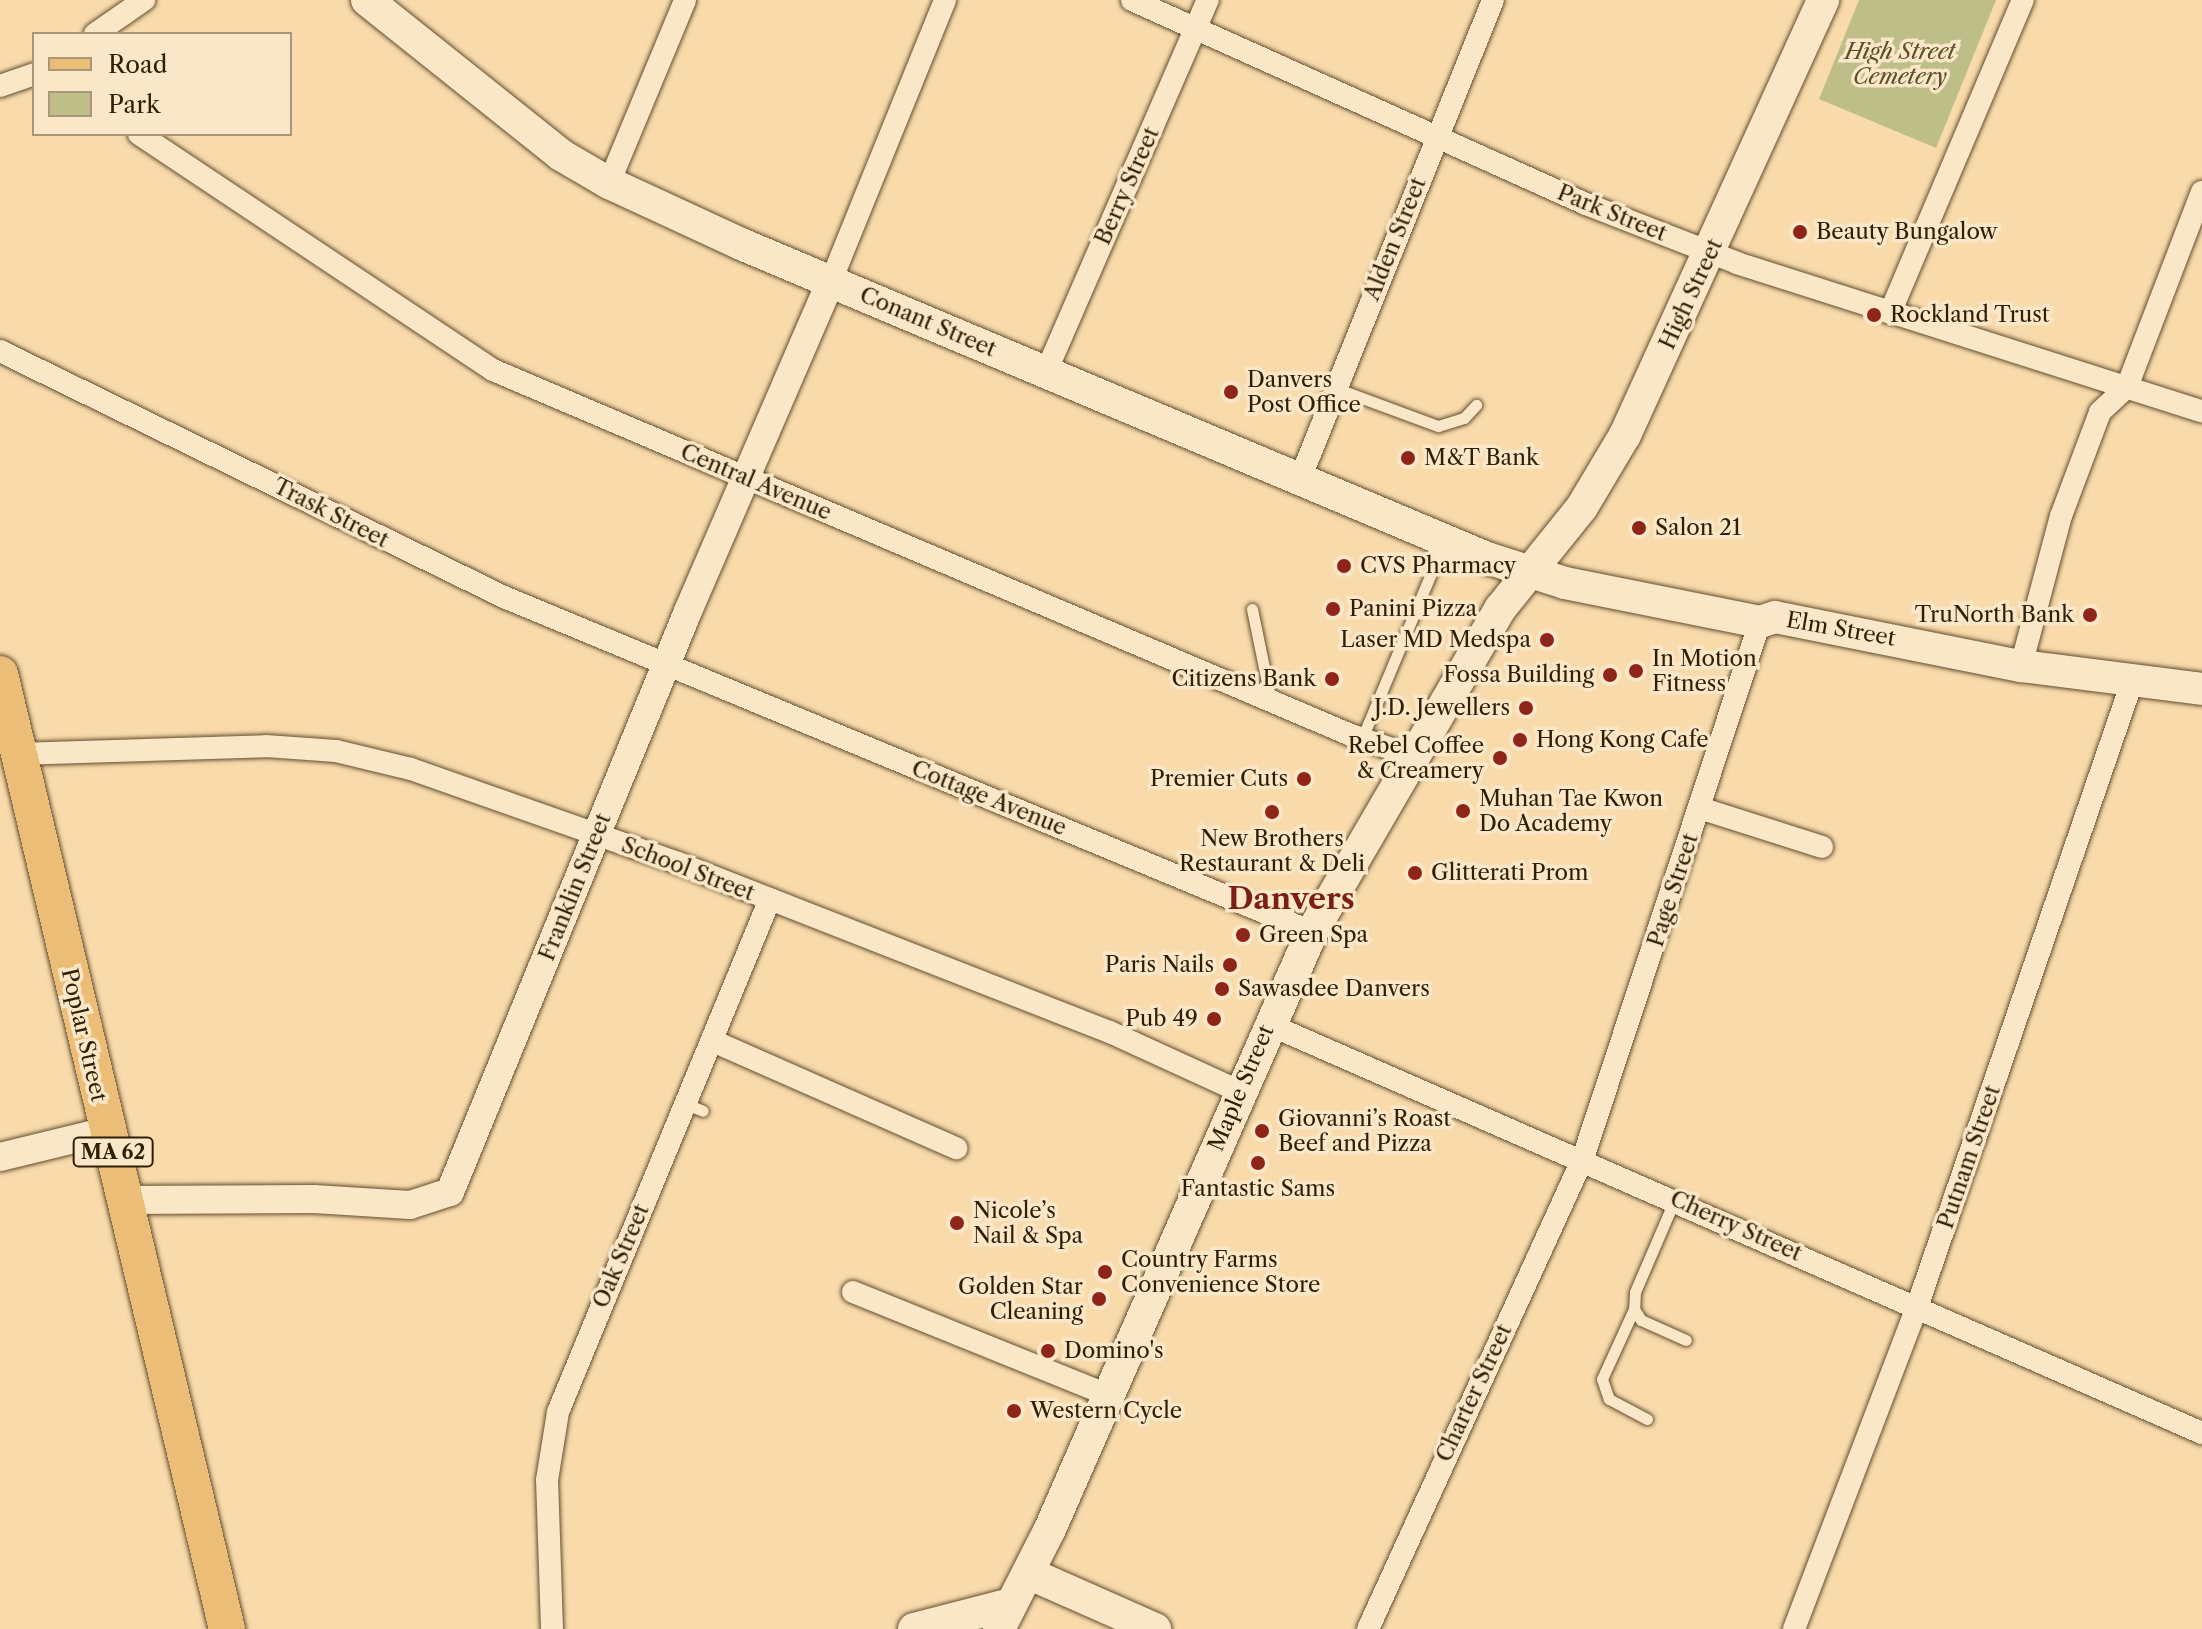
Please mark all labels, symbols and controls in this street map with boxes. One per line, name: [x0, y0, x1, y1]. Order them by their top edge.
legend: [32, 32, 292, 136]
park label: High Street Cemetery: [1845, 38, 1955, 90]
text: Road: [108, 50, 167, 79]
text: Park: [108, 90, 160, 119]
street label: Berry Street: [1089, 123, 1165, 249]
street label: Alden Street: [1358, 174, 1432, 304]
street label: Park Street: [1553, 179, 1671, 247]
place label: Beauty Bungalow: [1816, 219, 1998, 245]
marker: Beauty Bungalow: [1791, 223, 1809, 241]
street label: High Street: [1654, 234, 1728, 354]
street label: Conant Street: [856, 281, 1000, 363]
place label: Rockland Trust: [1890, 302, 2050, 328]
marker: Rockland Trust: [1865, 306, 1883, 324]
place label: Danvers Post Office: [1247, 366, 1361, 418]
marker: Danvers Post Office: [1222, 383, 1240, 401]
street label: Central Avenue: [676, 438, 836, 526]
place label: M&T Bank: [1424, 445, 1539, 471]
marker: M&T Bank: [1399, 449, 1417, 467]
street label: Trask Street: [269, 473, 393, 553]
place label: Salon 21: [1655, 515, 1741, 541]
marker: Salon 21: [1630, 519, 1648, 537]
place label: CVS Pharmacy: [1360, 553, 1516, 579]
marker: CVS Pharmacy: [1335, 557, 1353, 575]
place label: Panini Pizza: [1349, 596, 1477, 622]
marker: Panini Pizza: [1324, 600, 1342, 618]
place label: TruNorth Bank: [1915, 602, 2074, 628]
street label: Elm Street: [1784, 606, 1898, 652]
marker: TruNorth Bank: [2081, 606, 2099, 624]
place label: Laser MD Medspa: [1340, 627, 1531, 653]
marker: Laser MD Medspa: [1538, 631, 1556, 649]
place label: In Motion Fitness: [1652, 645, 1757, 696]
place label: Fossa Building: [1443, 662, 1594, 688]
marker: In Motion Fitness: [1627, 662, 1645, 680]
place label: Citizens Bank: [1172, 666, 1316, 692]
marker: Fossa Building: [1601, 666, 1619, 684]
marker: Citizens Bank: [1323, 670, 1341, 688]
place label: J.D. Jewellers: [1374, 695, 1510, 721]
marker: J.D. Jewellers: [1517, 699, 1535, 717]
place label: Hong Kong Cafe: [1536, 727, 1709, 753]
marker: Hong Kong Cafe: [1511, 731, 1529, 749]
place label: Rebel Coffee & Creamery: [1348, 732, 1484, 784]
marker: Rebel Coffee & Creamery: [1491, 749, 1509, 767]
street label: Cottage Avenue: [907, 755, 1071, 841]
place label: Premier Cuts: [1150, 766, 1288, 792]
marker: Premier Cuts: [1295, 770, 1313, 788]
place label: Muhan Tae Kwon Do Academy: [1479, 785, 1664, 836]
marker: Muhan Tae Kwon Do Academy: [1454, 802, 1472, 820]
marker: New Brothers Restaurant & Deli: [1263, 803, 1281, 821]
street label: Franklin Street: [533, 809, 617, 965]
place label: New Brothers Restaurant & Deli: [1179, 825, 1365, 876]
street label: Page Street: [1642, 830, 1704, 950]
street label: School Street: [618, 832, 758, 906]
place label: Glitterati Prom: [1431, 860, 1588, 886]
marker: Glitterati Prom: [1406, 864, 1424, 882]
district label: Danvers: [1227, 881, 1355, 917]
place label: Green Spa: [1259, 922, 1368, 948]
marker: Green Spa: [1234, 926, 1252, 944]
place label: Paris Nails: [1105, 952, 1214, 978]
marker: Paris Nails: [1221, 956, 1239, 974]
street label: Poplar Street: [56, 965, 112, 1105]
place label: Sawasdee Danvers: [1238, 976, 1430, 1002]
marker: Sawasdee Danvers: [1213, 980, 1231, 998]
place label: Pub 49: [1125, 1006, 1198, 1032]
marker: Pub 49: [1205, 1010, 1223, 1028]
street label: Maple Street: [1203, 1021, 1279, 1155]
street label: Putnam Street: [1932, 1082, 2006, 1232]
place label: Giovanni’s Roast Beef and Pizza: [1278, 1105, 1451, 1156]
marker: Giovanni’s Roast Beef and Pizza: [1253, 1122, 1271, 1140]
road number: MA 62: [71, 1136, 155, 1168]
marker: Fantastic Sams: [1249, 1154, 1267, 1172]
place label: Fantastic Sams: [1181, 1176, 1335, 1202]
street label: Cherry Street: [1666, 1185, 1806, 1267]
place label: Nicole’s Nail & Spa: [973, 1197, 1083, 1248]
street label: Oak Street: [587, 1200, 655, 1312]
marker: Nicole’s Nail & Spa: [948, 1214, 966, 1232]
place label: Country Farms Convenience Store: [1121, 1246, 1320, 1298]
marker: Country Farms Convenience Store: [1096, 1263, 1114, 1281]
place label: Golden Star Cleaning: [958, 1273, 1083, 1324]
marker: Golden Star Cleaning: [1090, 1290, 1108, 1308]
street label: Charter Street: [1431, 1320, 1517, 1466]
place label: Domino's: [1064, 1338, 1164, 1364]
marker: Domino's: [1039, 1342, 1057, 1360]
place label: Western Cycle: [1030, 1398, 1182, 1424]
marker: Western Cycle: [1005, 1402, 1023, 1420]

